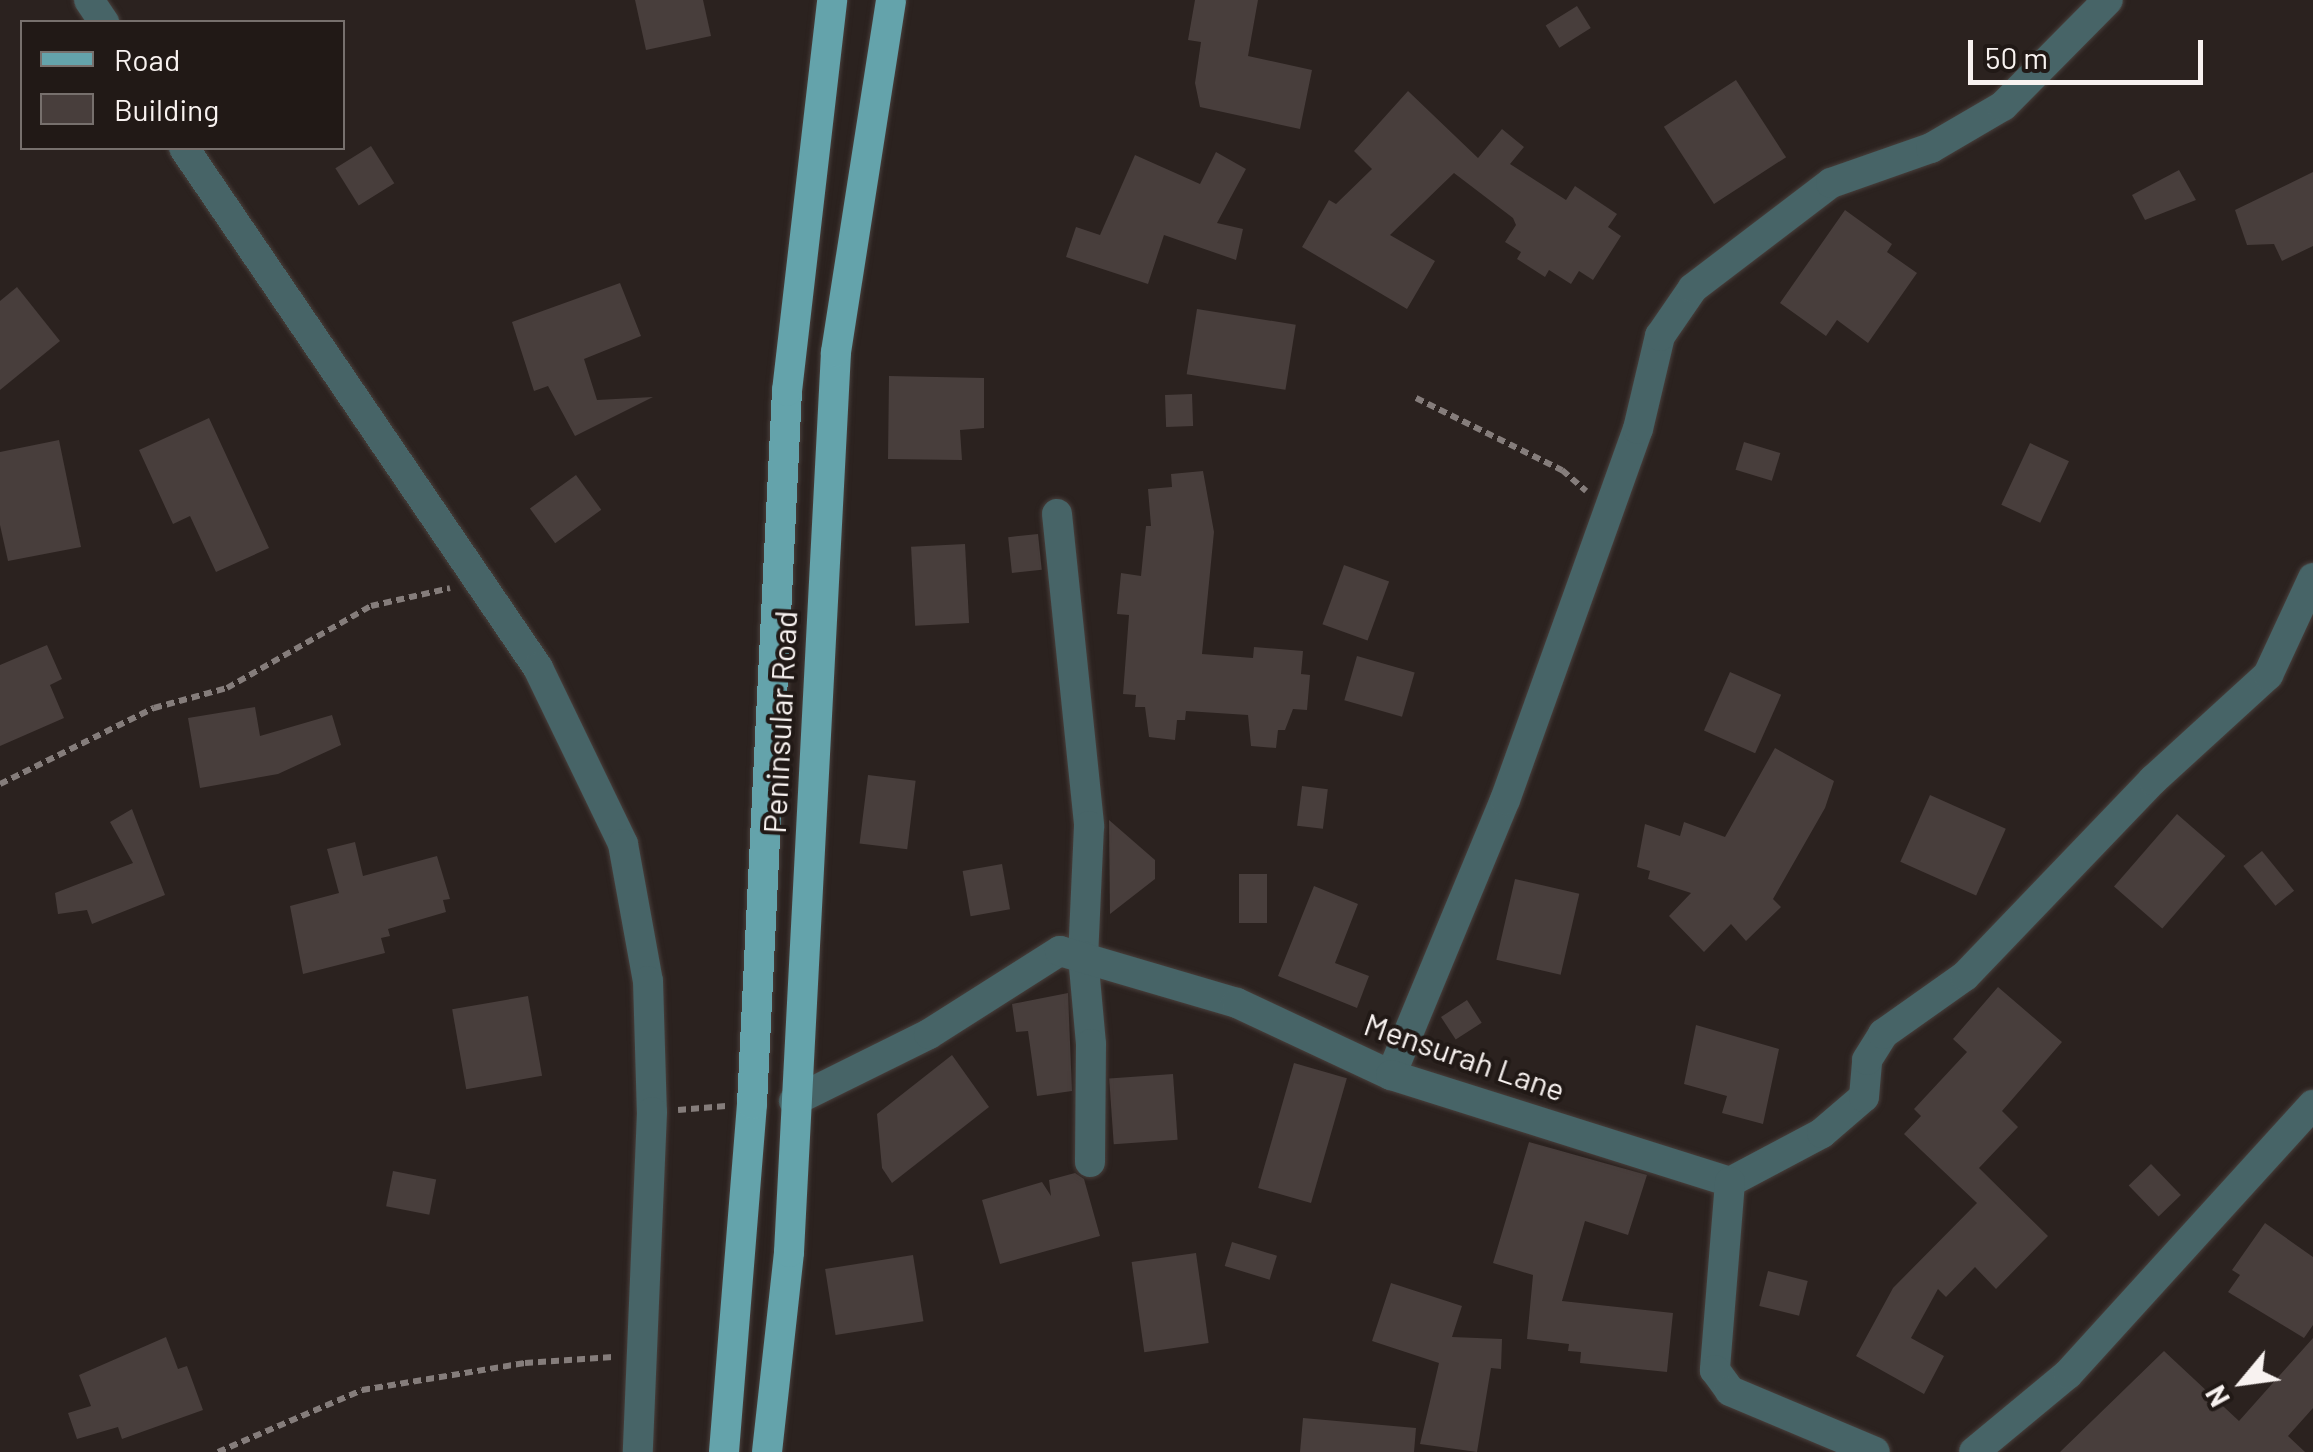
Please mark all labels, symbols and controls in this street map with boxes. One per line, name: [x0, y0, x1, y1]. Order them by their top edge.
legend: [20, 20, 345, 150]
scale bar: [1973, 20, 2208, 82]
text: 50 m: [1985, 39, 2048, 75]
text: Road: [114, 41, 180, 77]
text: Building: [114, 91, 219, 127]
street label: Peninsular Road: [754, 610, 804, 834]
street label: Mensurah Lane: [1360, 1004, 1570, 1108]
north arrow: [2193, 1332, 2293, 1432]
text: N: [2197, 1380, 2236, 1413]

